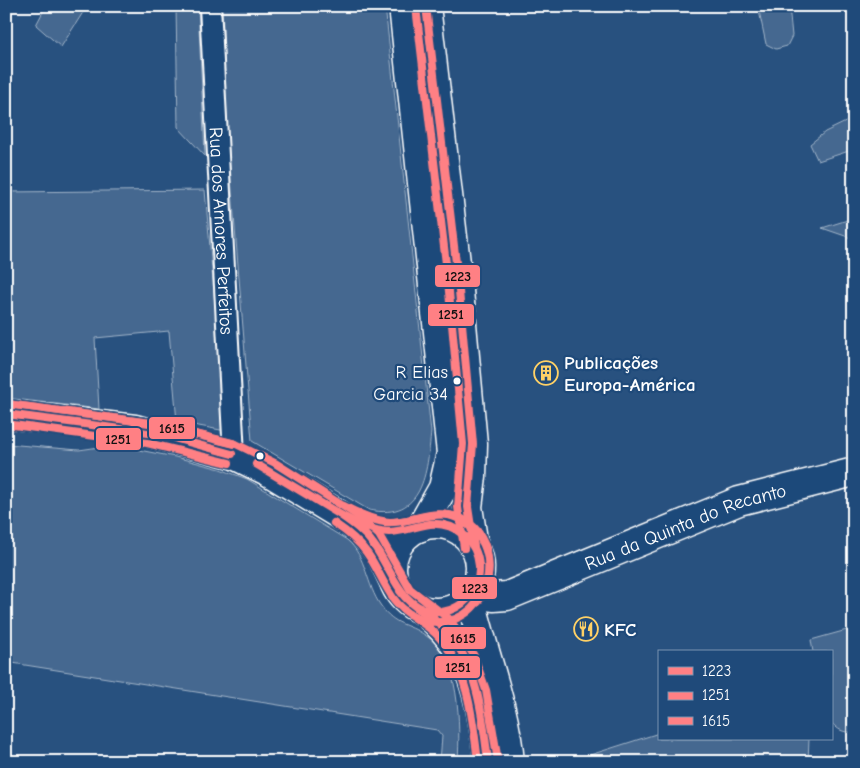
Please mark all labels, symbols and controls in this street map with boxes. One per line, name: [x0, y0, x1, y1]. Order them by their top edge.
street label: Rua dos Amores Perfeitos: [204, 126, 238, 335]
line badge: 1223: [434, 264, 481, 288]
text: 1223: [445, 268, 471, 285]
line badge: 1251: [427, 303, 475, 327]
text: 1251: [438, 306, 464, 323]
place label: Publicações Europa-América: [564, 352, 696, 396]
building icon: Publicações Europa-América: [533, 360, 559, 386]
place label: R Elias Garcia 34: [373, 362, 448, 405]
marker: R Elias Garcia 34: [452, 376, 462, 386]
line badge: 1615: [148, 416, 196, 440]
text: 1615: [159, 420, 185, 437]
line badge: 1251: [95, 427, 142, 451]
text: 1251: [105, 431, 131, 448]
unlabelled marker: [255, 451, 265, 461]
street label: Rua da Quinta do Recanto: [582, 480, 789, 575]
line badge: 1223: [451, 576, 498, 600]
text: 1223: [462, 580, 488, 597]
restaurant icon: KFC: [573, 616, 599, 642]
place label: KFC: [604, 619, 637, 641]
line badge: 1615: [440, 626, 487, 650]
text: 1615: [450, 630, 476, 647]
legend: [658, 650, 832, 740]
line badge: 1251: [434, 655, 481, 679]
text: 1251: [445, 659, 471, 676]
text: 1223: [702, 662, 731, 680]
text: 1251: [702, 686, 730, 704]
text: 1615: [702, 712, 730, 730]

